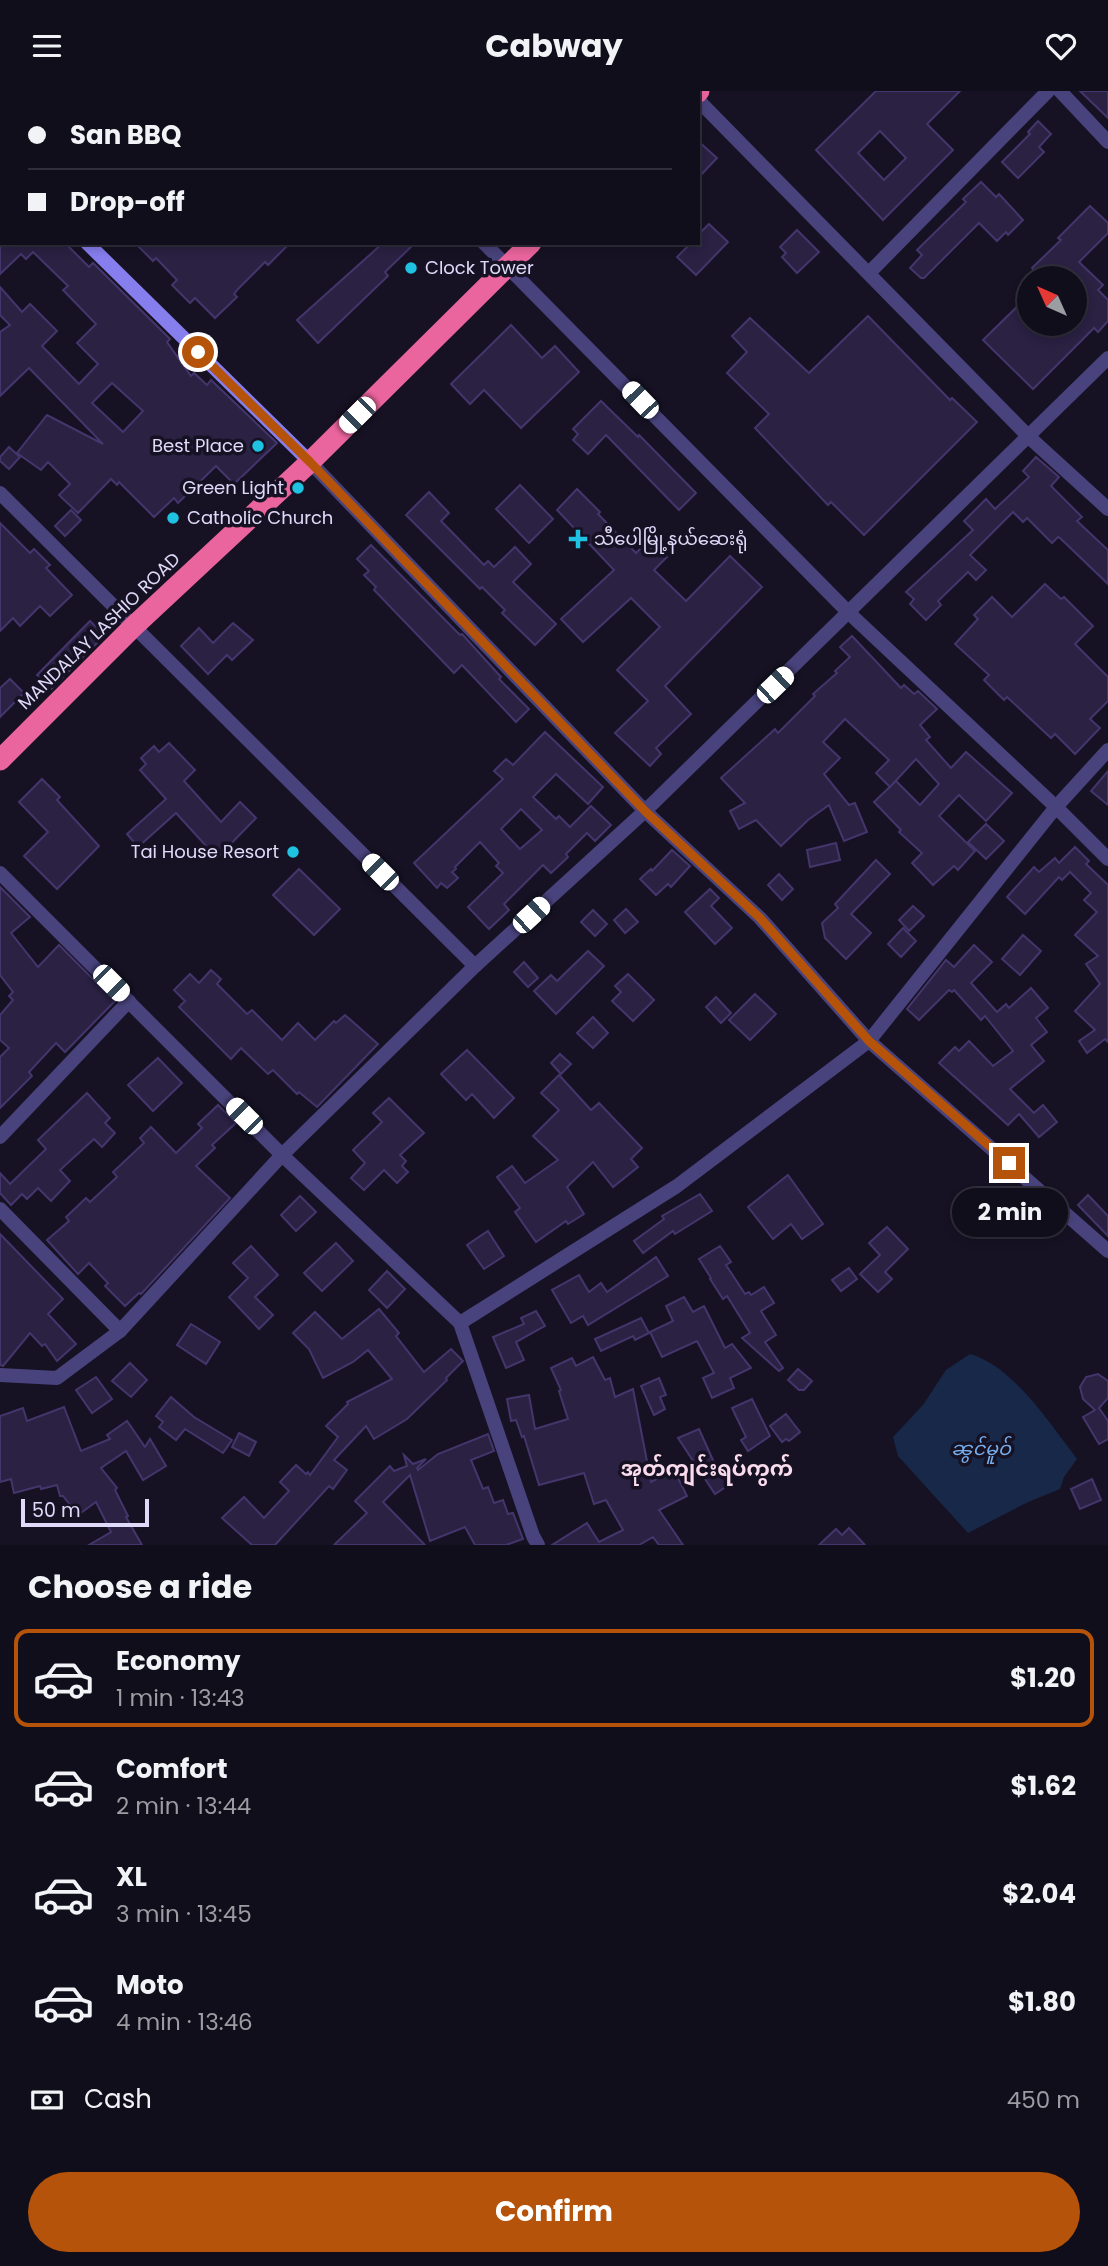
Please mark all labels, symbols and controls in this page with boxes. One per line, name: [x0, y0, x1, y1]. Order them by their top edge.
text: Cabway: [485, 23, 623, 68]
icon: menu: [28, 27, 66, 65]
icon: heart: [1042, 27, 1080, 65]
text: San BBQ: [70, 117, 181, 153]
text: Drop-off: [70, 184, 185, 220]
place label: Clock Tower: [425, 255, 534, 280]
marker: Clock Tower: [403, 260, 419, 276]
north arrow: [1017, 266, 1087, 336]
map controls: [1017, 266, 1087, 336]
route start: [182, 336, 214, 368]
car: [618, 378, 663, 422]
car: [335, 393, 380, 437]
place label: Best Place: [152, 433, 244, 458]
marker: Best Place: [250, 438, 266, 454]
place label: Green Light: [182, 475, 284, 500]
marker: Green Light: [290, 480, 306, 496]
place label: Catholic Church: [187, 505, 333, 530]
marker: Catholic Church: [165, 510, 181, 526]
place label: သီပေါမြို့နယ်ဆေးရုံ: [594, 525, 748, 554]
marker: သီပေါမြို့နယ်ဆေးရုံ: [568, 529, 588, 549]
street label: MANDALAY LASHIO ROAD: [12, 546, 185, 715]
car: [753, 663, 798, 707]
place label: Tai House Resort: [131, 839, 279, 864]
marker: Tai House Resort: [285, 844, 301, 860]
car: [358, 850, 403, 894]
car: [509, 893, 554, 937]
car: [89, 961, 134, 1005]
car: [222, 1094, 267, 1138]
route end: [993, 1147, 1025, 1179]
callout: 2 min: [951, 1187, 1067, 1237]
text: 2 min: [978, 1196, 1042, 1228]
water label: ၼွင်မူဝ်: [951, 1435, 1012, 1464]
district label: အုတ်ကျင်းရပ်ကွက်: [621, 1453, 793, 1487]
scale bar: [21, 1496, 149, 1528]
text: 50 m: [32, 1497, 81, 1524]
text: Choose a ride: [28, 1564, 252, 1609]
text: Economy: [116, 1643, 240, 1679]
icon: car: [32, 1647, 95, 1710]
text: $1.20: [1010, 1660, 1076, 1696]
text: 1 min · 13:43: [116, 1682, 245, 1714]
text: Comfort: [116, 1751, 228, 1787]
icon: car: [32, 1755, 95, 1818]
text: $1.62: [1010, 1768, 1076, 1804]
text: 2 min · 13:44: [116, 1790, 251, 1822]
text: XL: [116, 1859, 147, 1895]
icon: car: [32, 1863, 95, 1926]
text: $2.04: [1002, 1876, 1076, 1912]
text: 3 min · 13:45: [116, 1898, 252, 1930]
text: Moto: [116, 1967, 184, 2003]
icon: car: [32, 1971, 95, 2034]
text: $1.80: [1008, 1984, 1076, 2020]
text: 4 min · 13:46: [116, 2006, 253, 2038]
icon: cash: [28, 2081, 66, 2119]
text: Cash: [84, 2081, 152, 2117]
text: 450 m: [1007, 2084, 1080, 2116]
button: Confirm: [28, 2172, 1080, 2252]

